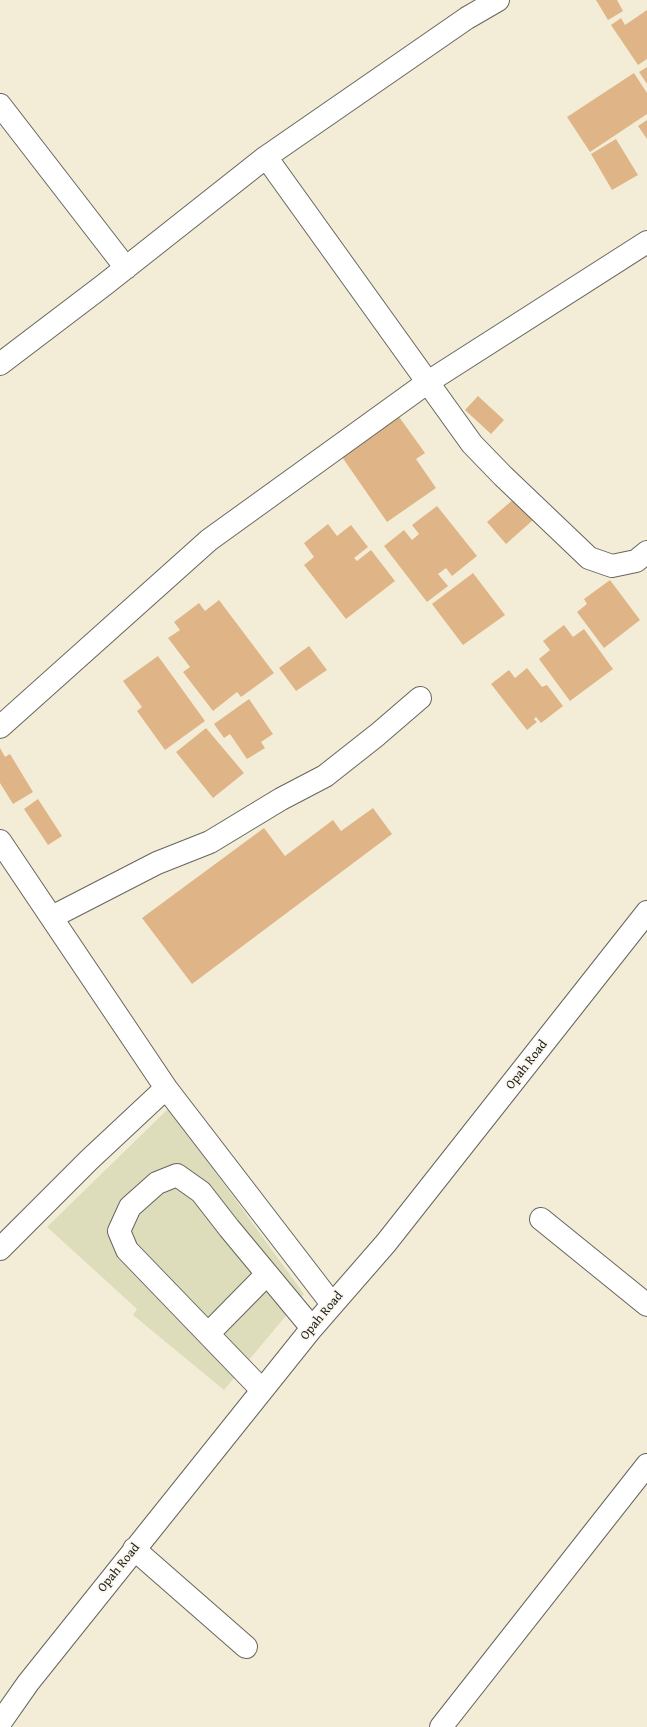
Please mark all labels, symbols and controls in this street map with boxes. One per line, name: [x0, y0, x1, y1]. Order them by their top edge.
street label: Opah Road: [503, 1037, 551, 1093]
street label: Opah Road: [297, 1289, 347, 1343]
street label: Opah Road: [95, 1540, 143, 1596]

